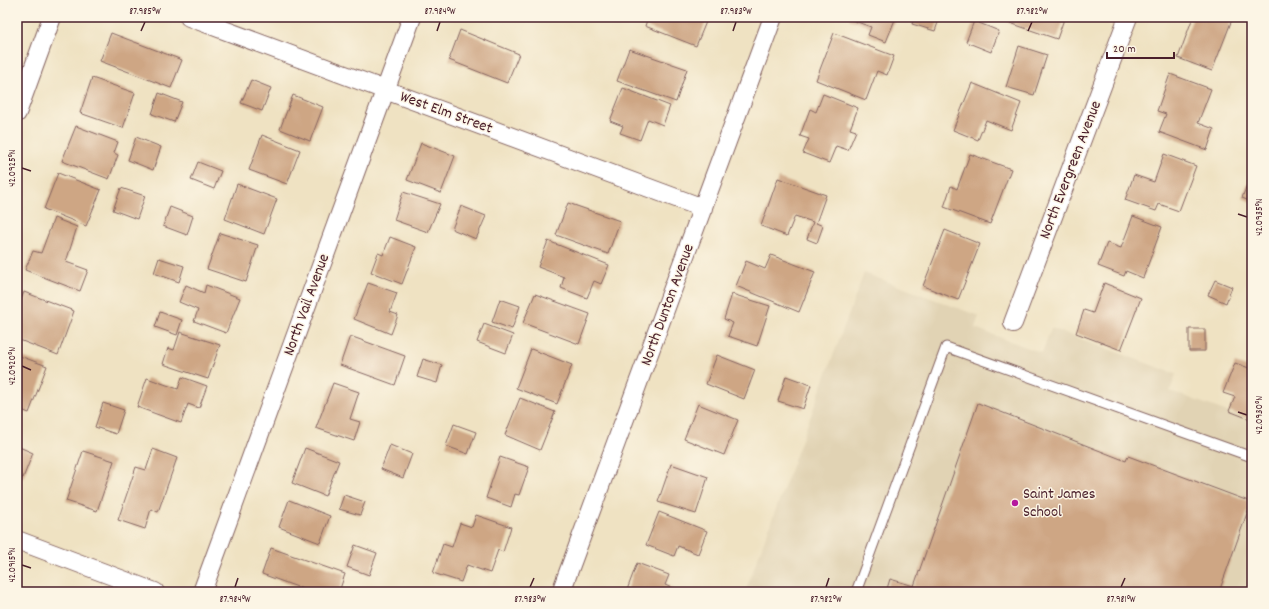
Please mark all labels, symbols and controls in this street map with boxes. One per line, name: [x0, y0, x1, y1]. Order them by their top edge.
text: 87.985°W: [129, 5, 161, 19]
text: 87.984°W: [424, 5, 456, 19]
text: 87.983°W: [720, 5, 752, 19]
text: 87.982°W: [1016, 5, 1048, 19]
scale bar: [1107, 34, 1174, 60]
text: 20 m: [1113, 41, 1136, 58]
street label: West Elm Street: [396, 86, 496, 140]
street label: North Evergreen Avenue: [1034, 97, 1108, 243]
text: 42.0925°N: [6, 149, 20, 187]
text: 42.0935°N: [1253, 198, 1267, 236]
street label: North Dunton Avenue: [635, 241, 701, 369]
street label: North Vail Avenue: [278, 251, 336, 359]
text: 42.0920°N: [6, 347, 20, 385]
text: 42.0930°N: [1253, 396, 1267, 434]
place label: Saint James School: [1023, 483, 1096, 524]
marker: Saint James School: [1010, 498, 1020, 508]
text: 42.0915°N: [6, 547, 20, 583]
text: 87.984°W: [219, 593, 251, 607]
text: 87.983°W: [514, 593, 546, 607]
text: 87.982°W: [810, 593, 842, 607]
text: 87.981°W: [1106, 593, 1136, 607]

